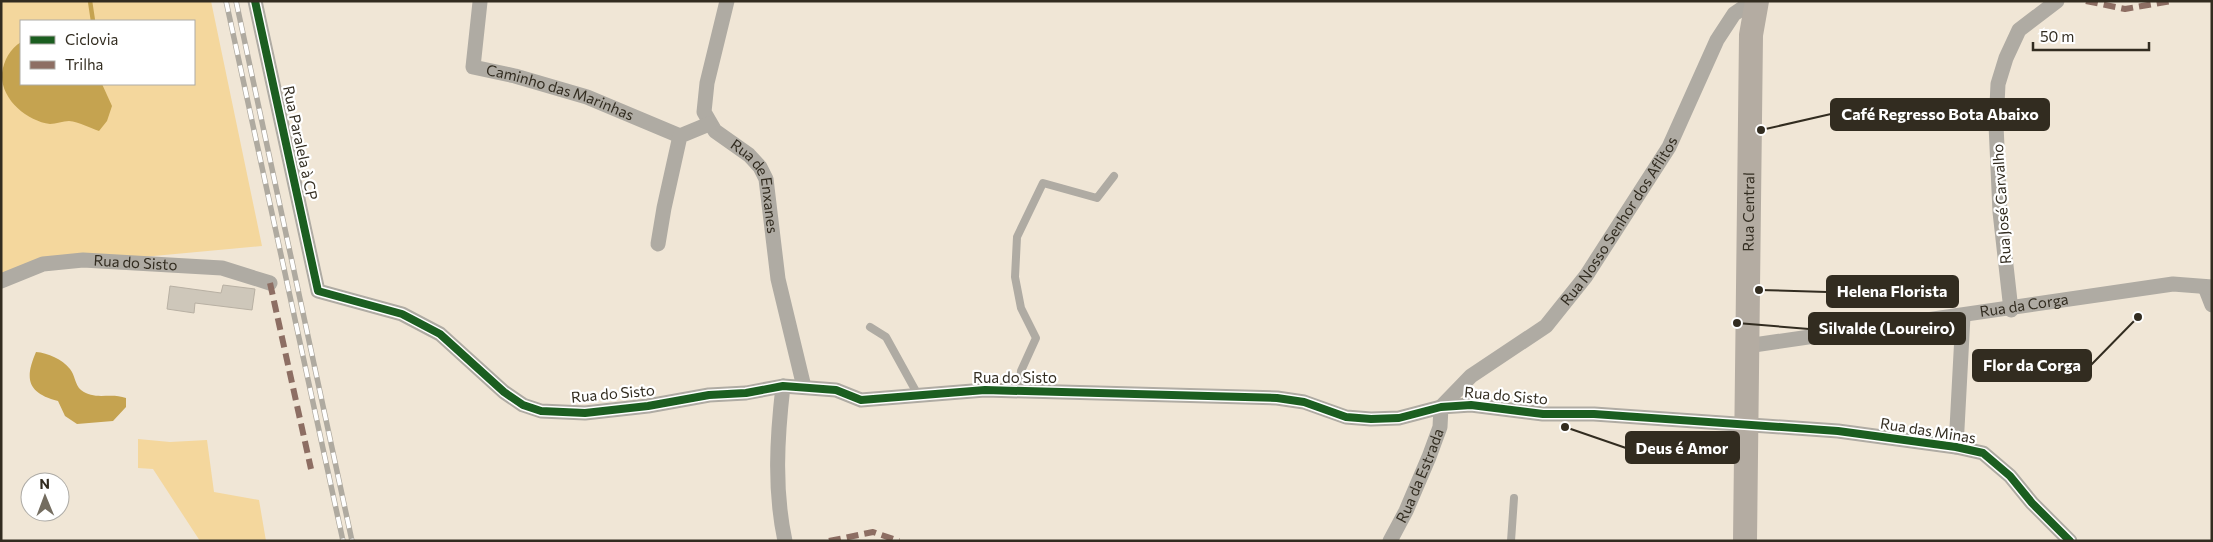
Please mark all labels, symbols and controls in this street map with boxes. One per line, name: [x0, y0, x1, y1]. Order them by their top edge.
legend: [20, 20, 195, 85]
scale bar: [2033, 20, 2149, 52]
text: 50 m: [2040, 27, 2074, 45]
text: Ciclovia: [65, 30, 118, 48]
text: Trilha: [65, 55, 103, 73]
street label: Caminho das Marinhas: [485, 60, 637, 124]
street label: Rua Paralela à CP: [280, 84, 322, 202]
callout: Café Regresso Bota Abaixo: [1831, 99, 2049, 130]
text: Café Regresso Bota Abaixo: [1841, 104, 2039, 123]
street label: Rua Nosso Senhor dos Aflitos: [1556, 133, 1681, 309]
street label: Rua de Enxanes: [727, 135, 782, 235]
street label: Rua José Carvalho: [1988, 143, 2014, 265]
street label: Rua Central: [1738, 172, 1757, 252]
street label: Rua do Sisto: [93, 251, 178, 273]
callout: Helena Florista: [1827, 276, 1958, 307]
text: Helena Florista: [1837, 281, 1947, 300]
street label: Rua da Corga: [1978, 289, 2070, 320]
callout: Silvalde (Loureiro): [1809, 313, 1965, 344]
text: Silvalde (Loureiro): [1819, 318, 1955, 337]
callout: Flor da Corga: [1973, 350, 2091, 381]
text: Flor da Corga: [1983, 355, 2081, 374]
street label: Rua do Sisto: [973, 368, 1057, 386]
street label: Rua do Sisto: [570, 380, 656, 406]
street label: Rua do Sisto: [1463, 382, 1549, 408]
street label: Rua das Minas: [1879, 414, 1978, 446]
street label: Rua da Estrada: [1391, 426, 1447, 526]
callout: Deus é Amor: [1626, 432, 1739, 463]
text: Deus é Amor: [1636, 438, 1729, 457]
north arrow: [20, 472, 70, 522]
text: N: [39, 475, 50, 492]

